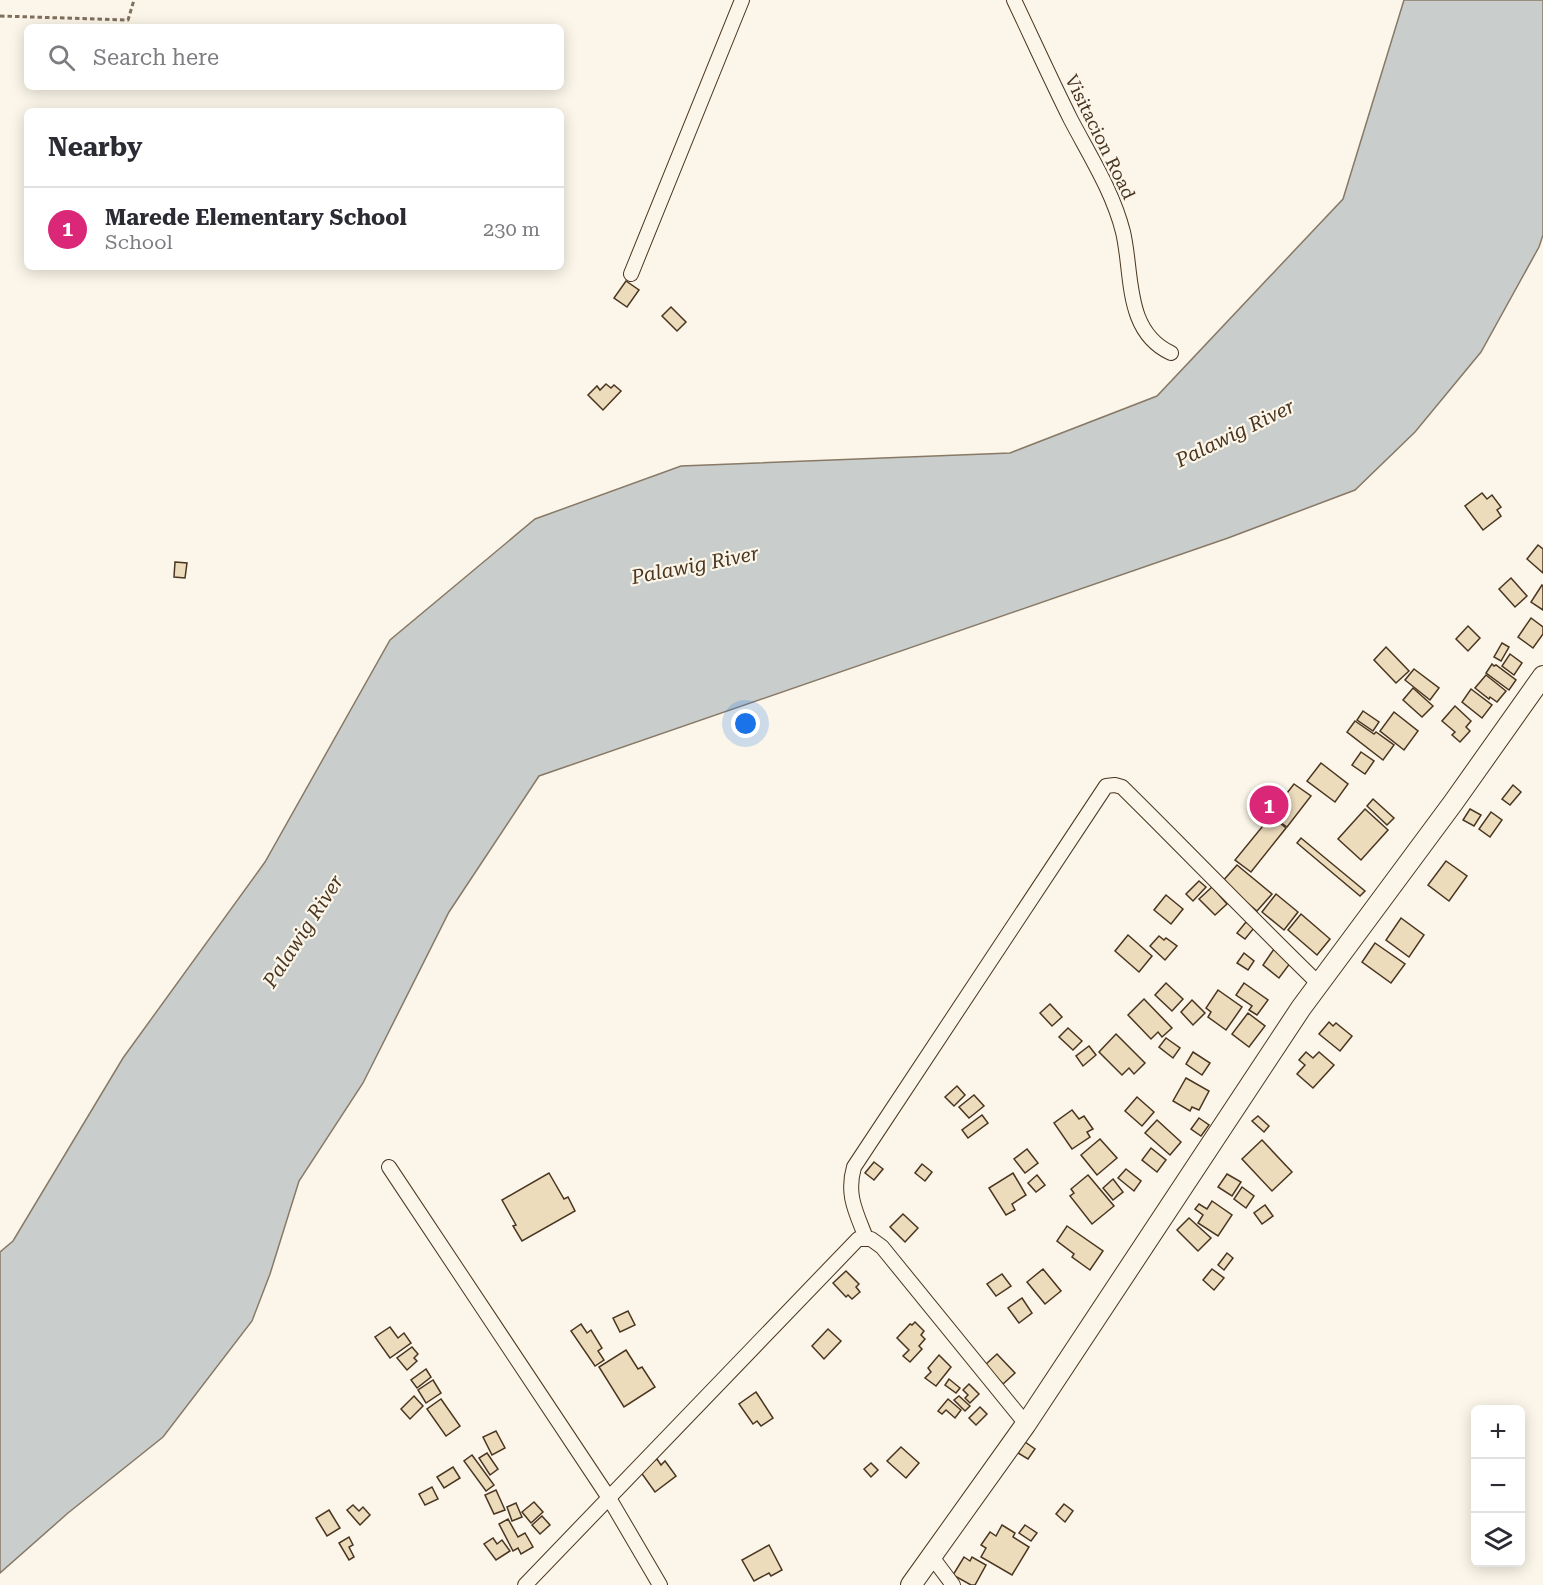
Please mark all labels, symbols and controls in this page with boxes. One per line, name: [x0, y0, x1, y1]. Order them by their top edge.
search box: [24, 24, 564, 90]
icon: search: [45, 41, 78, 74]
text: Search here: [93, 45, 219, 70]
street label: Visitacion Road: [1061, 71, 1140, 203]
text: Nearby: [48, 132, 142, 162]
text: Marede Elementary School: [105, 205, 407, 230]
text: 1: [62, 217, 73, 241]
text: 230 m: [483, 217, 540, 241]
text: School: [105, 230, 173, 254]
water label: Palawig River: [1171, 394, 1299, 473]
water label: Palawig River: [628, 541, 761, 589]
your location: [731, 709, 760, 738]
pin: 1: [1250, 782, 1288, 828]
water label: Palawig River: [257, 870, 349, 993]
map controls: [1471, 1405, 1525, 1567]
button: +: [1471, 1405, 1525, 1459]
button: −: [1471, 1459, 1525, 1513]
button: layers: [1471, 1513, 1525, 1567]

